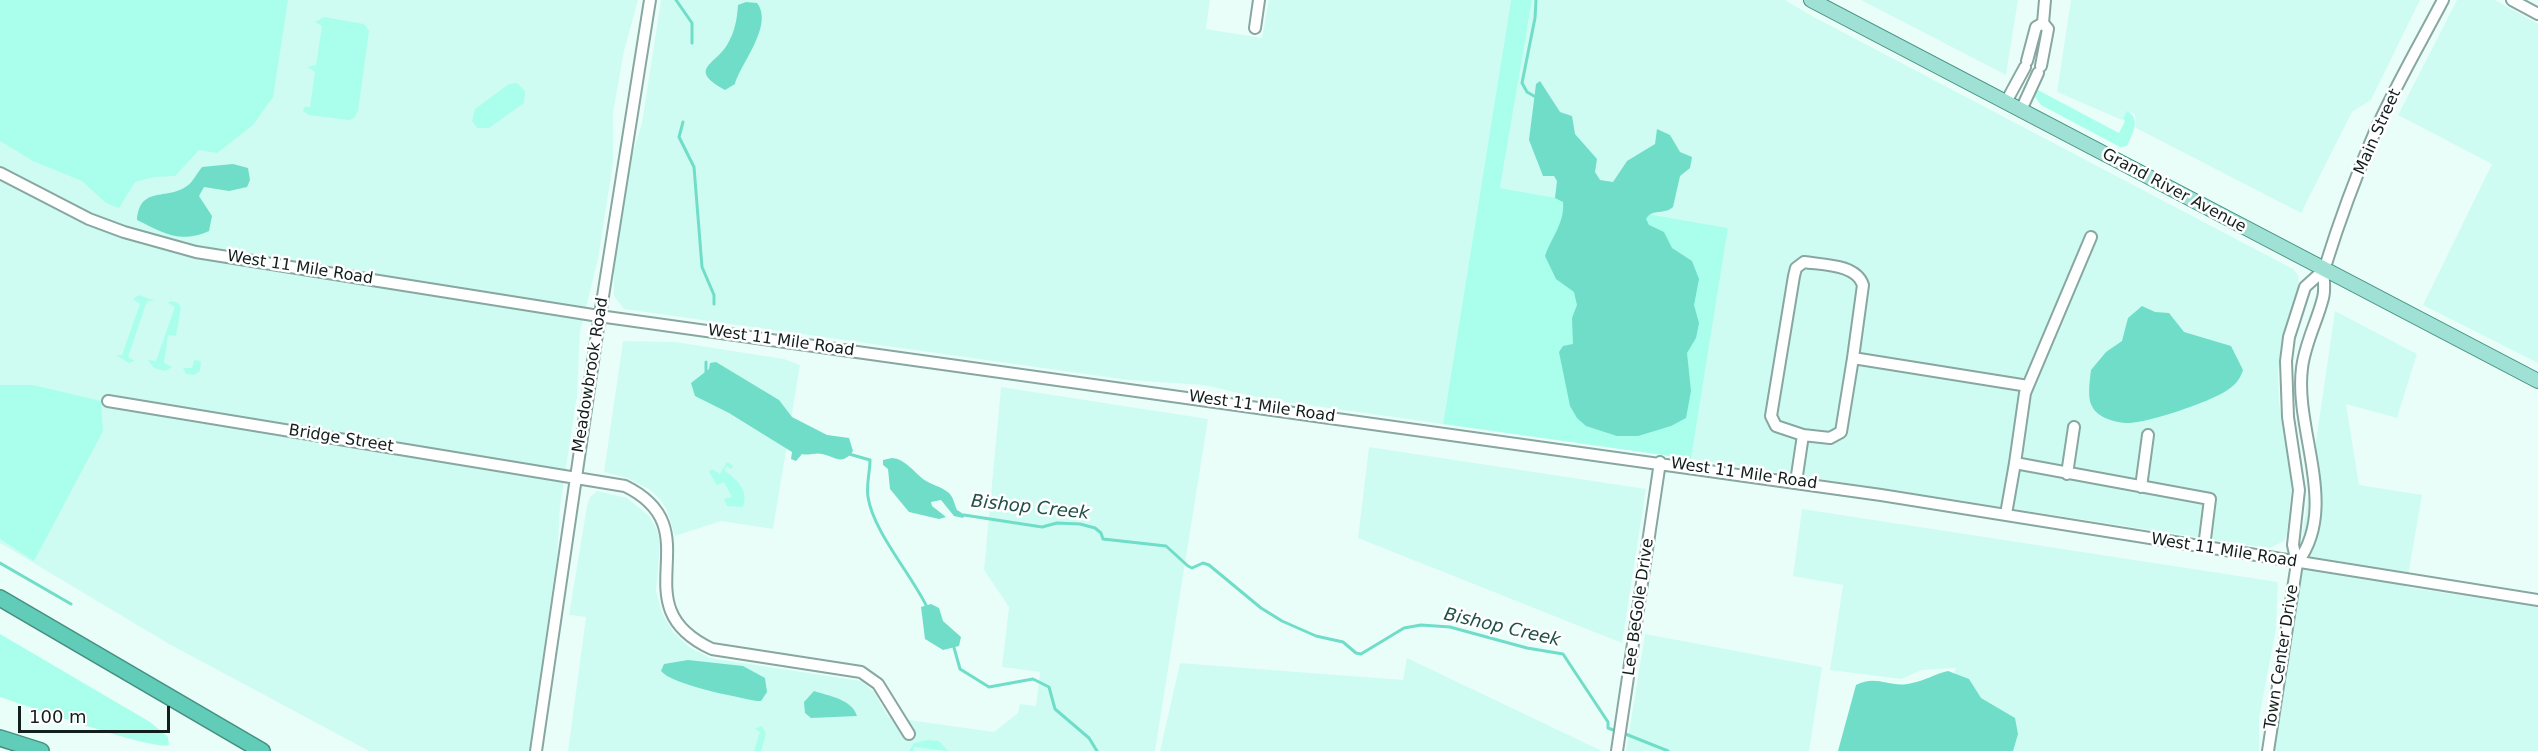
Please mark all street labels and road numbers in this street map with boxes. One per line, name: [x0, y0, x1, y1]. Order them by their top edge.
street label: Main Street: [2351, 86, 2405, 178]
street label: Grand River Avenue: [2099, 145, 2249, 237]
street label: West 11 Mile Road: [226, 247, 374, 289]
street label: Meadowbrook Road: [569, 296, 613, 454]
street label: West 11 Mile Road: [707, 321, 855, 361]
street label: West 11 Mile Road: [1188, 387, 1336, 427]
street label: Bridge Street: [287, 421, 395, 457]
street label: West 11 Mile Road: [1670, 454, 1818, 494]
street label: West 11 Mile Road: [2150, 530, 2298, 572]
street label: Lee BeGole Drive: [1620, 537, 1658, 677]
street label: Town Center Drive: [2261, 583, 2303, 731]

